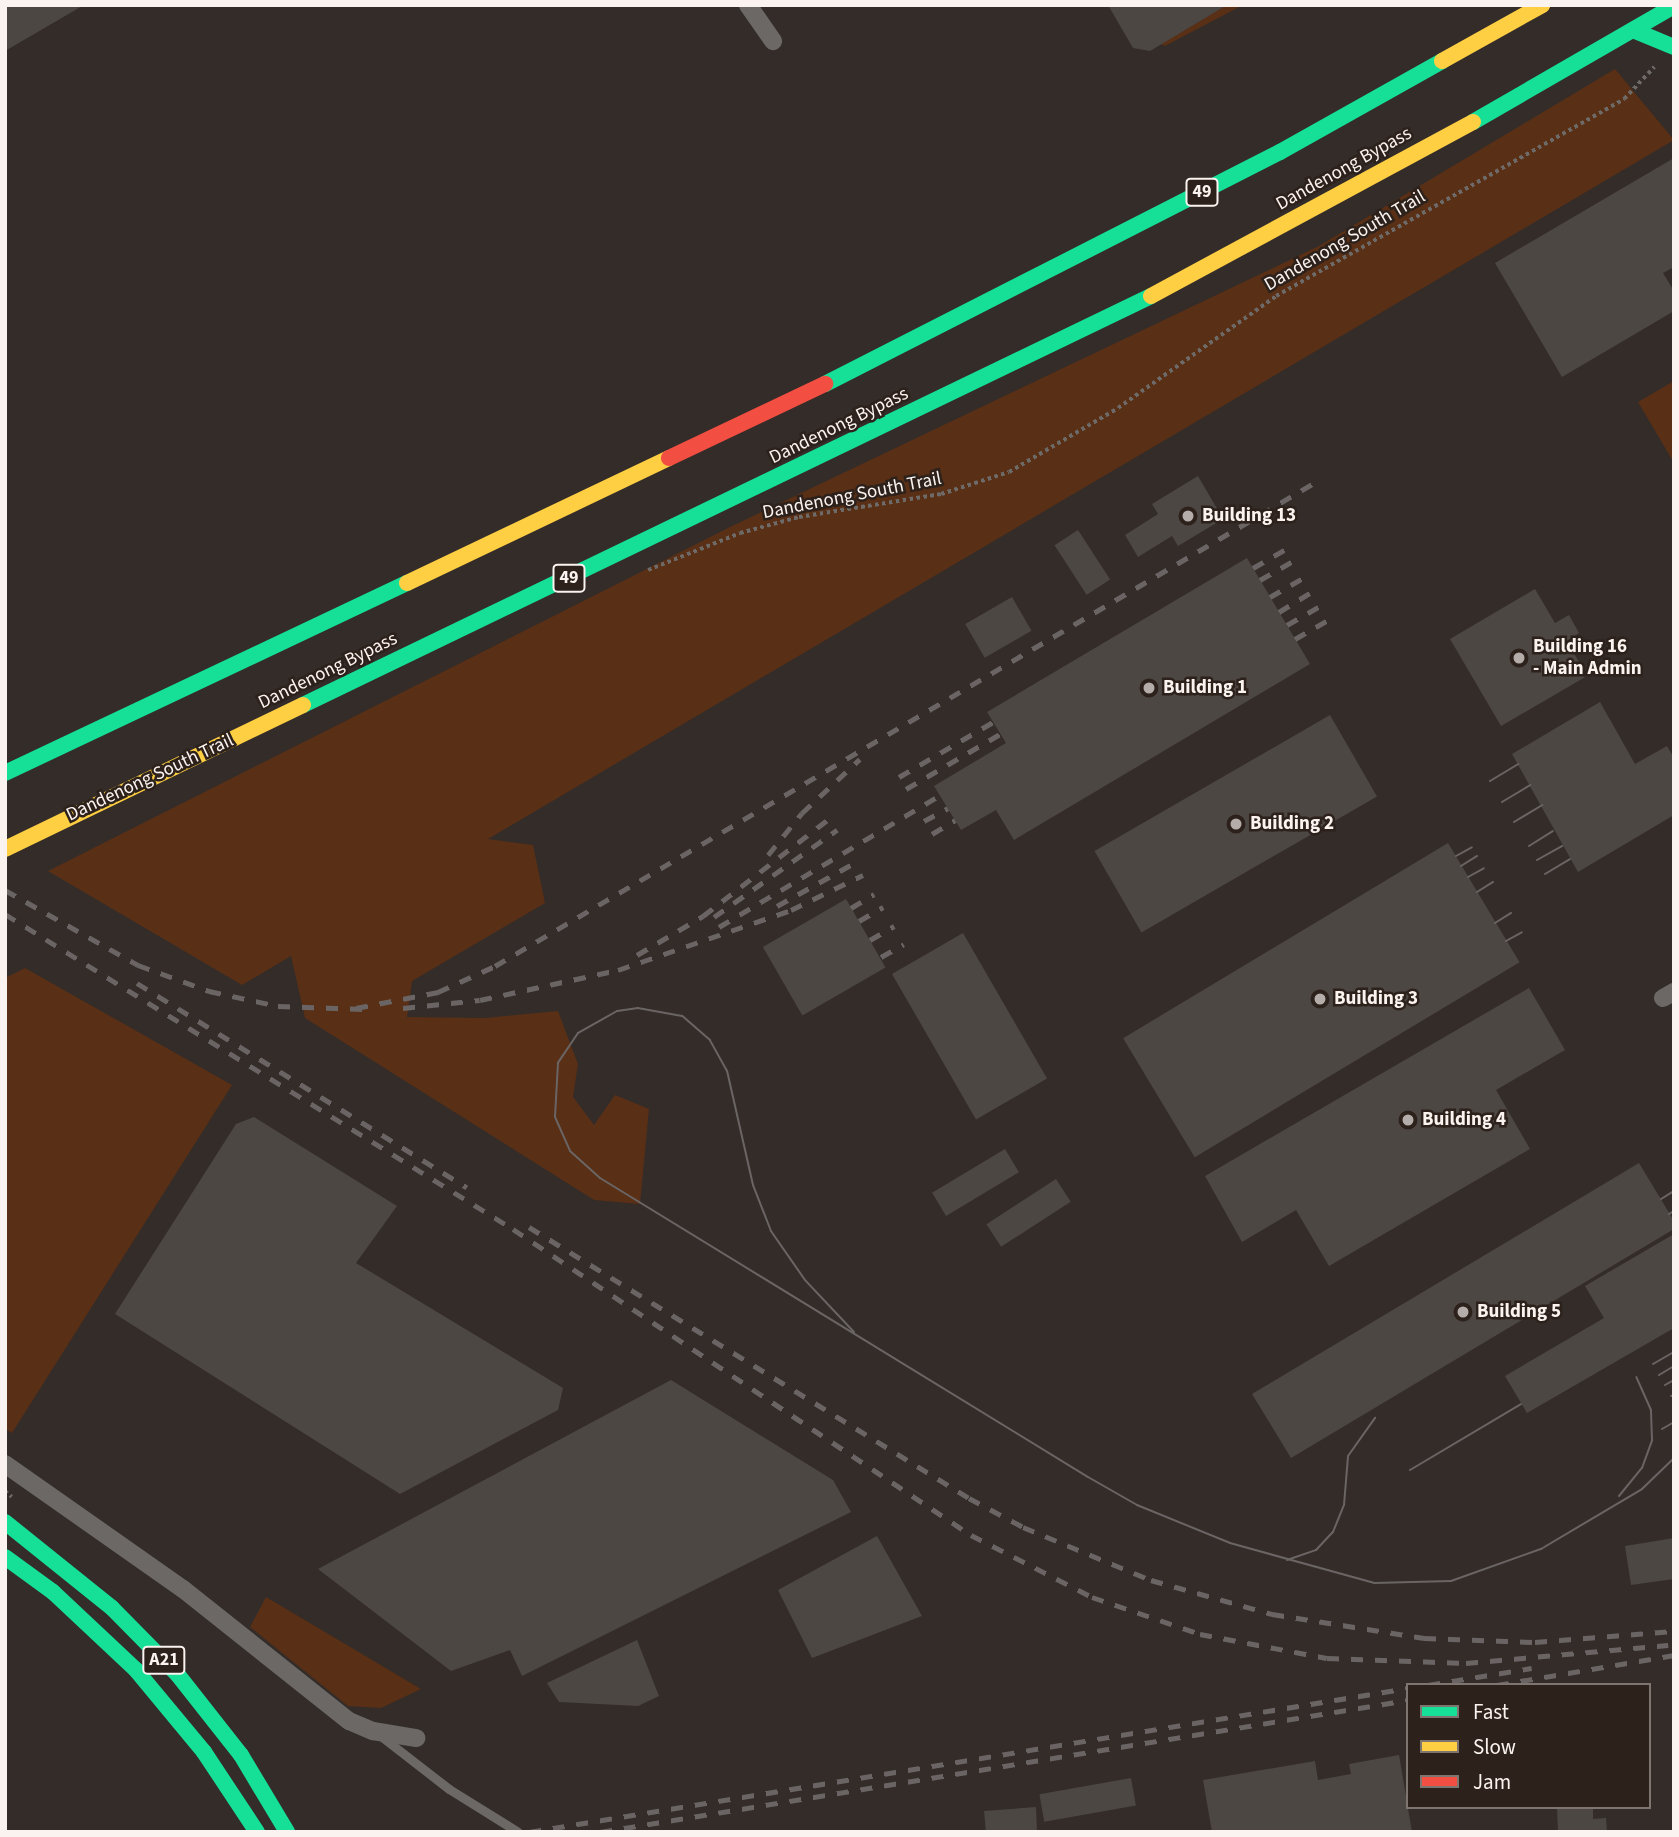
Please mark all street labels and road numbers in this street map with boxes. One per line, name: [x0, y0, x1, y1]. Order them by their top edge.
street label: Dandenong Bypass: [1272, 122, 1416, 216]
road number: 49: [1184, 177, 1220, 206]
street label: Dandenong South Trail: [1261, 186, 1429, 296]
street label: Dandenong Bypass: [766, 383, 912, 469]
street label: Dandenong South Trail: [761, 467, 943, 525]
road number: 49: [552, 564, 586, 592]
street label: Dandenong Bypass: [255, 628, 401, 714]
street label: Dandenong South Trail: [63, 729, 237, 827]
road number: A21: [141, 1646, 187, 1674]

